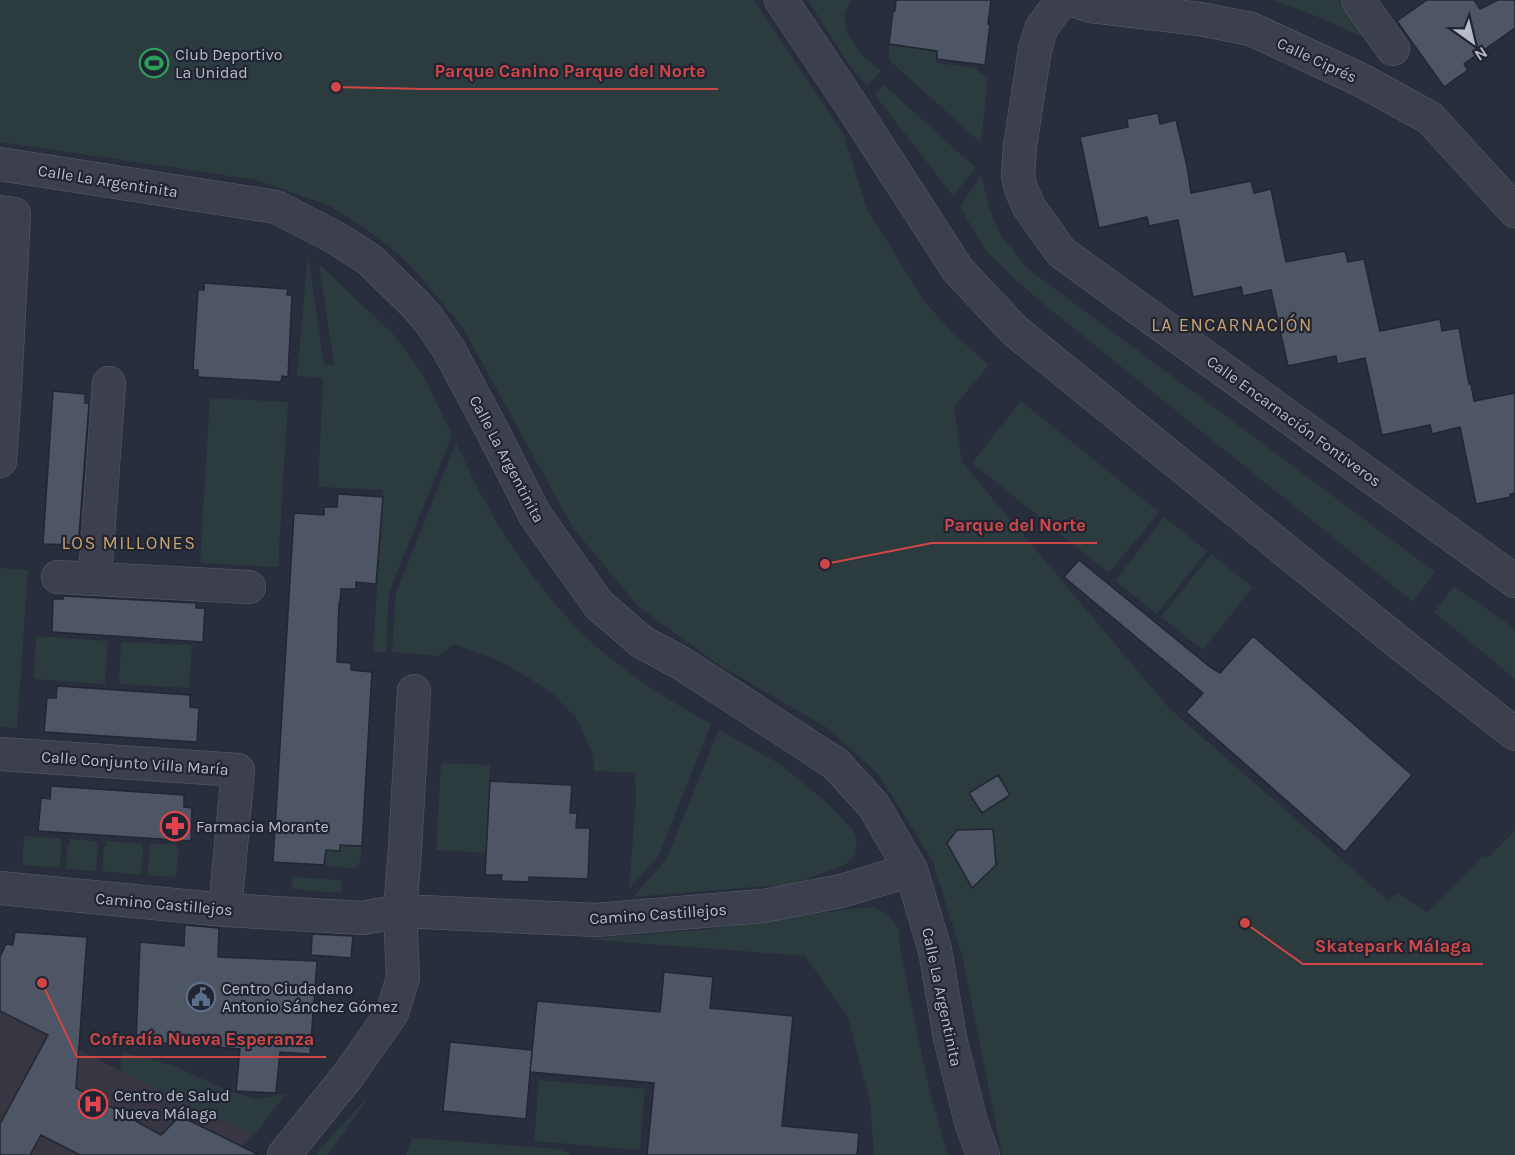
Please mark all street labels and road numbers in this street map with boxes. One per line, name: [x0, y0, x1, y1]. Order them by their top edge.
street label: Calle Ciprés: [1274, 33, 1360, 87]
street label: Calle La Argentinita: [37, 161, 179, 201]
street label: Calle Encarnación Fontiveros: [1203, 351, 1385, 491]
street label: Calle La Argentinita: [465, 392, 549, 526]
street label: Calle Conjunto Villa María: [41, 747, 229, 779]
street label: Camino Castillejos: [95, 889, 233, 919]
street label: Camino Castillejos: [589, 900, 727, 928]
street label: Calle La Argentinita: [918, 926, 966, 1068]

